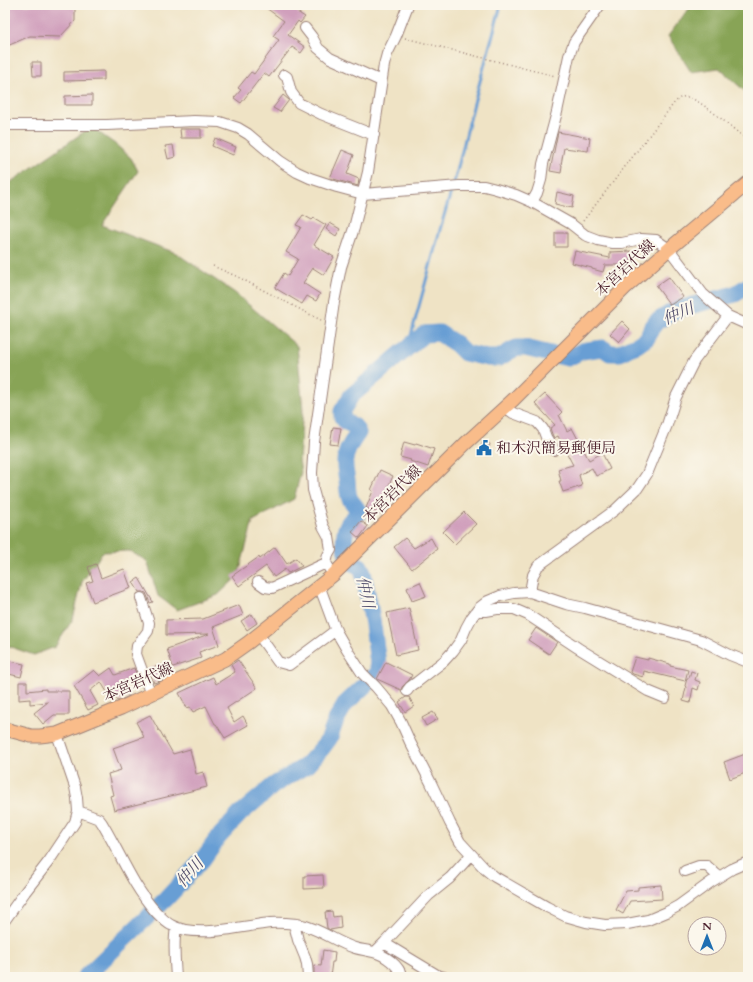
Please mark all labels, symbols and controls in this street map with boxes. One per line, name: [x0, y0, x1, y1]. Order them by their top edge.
street label: 本宮岩代線: [591, 235, 659, 301]
water label: 仲川: [659, 297, 699, 330]
place label: 和木沢簡易郵便局: [496, 438, 616, 458]
public building icon: 和木沢簡易郵便局: [475, 439, 493, 457]
street label: 本宮岩代線: [358, 460, 426, 528]
water label: 仲川: [351, 574, 380, 612]
street label: 本宮岩代線: [100, 658, 176, 706]
water label: 仲川: [171, 852, 210, 892]
north arrow: [687, 916, 727, 956]
text: N: [702, 919, 712, 934]

